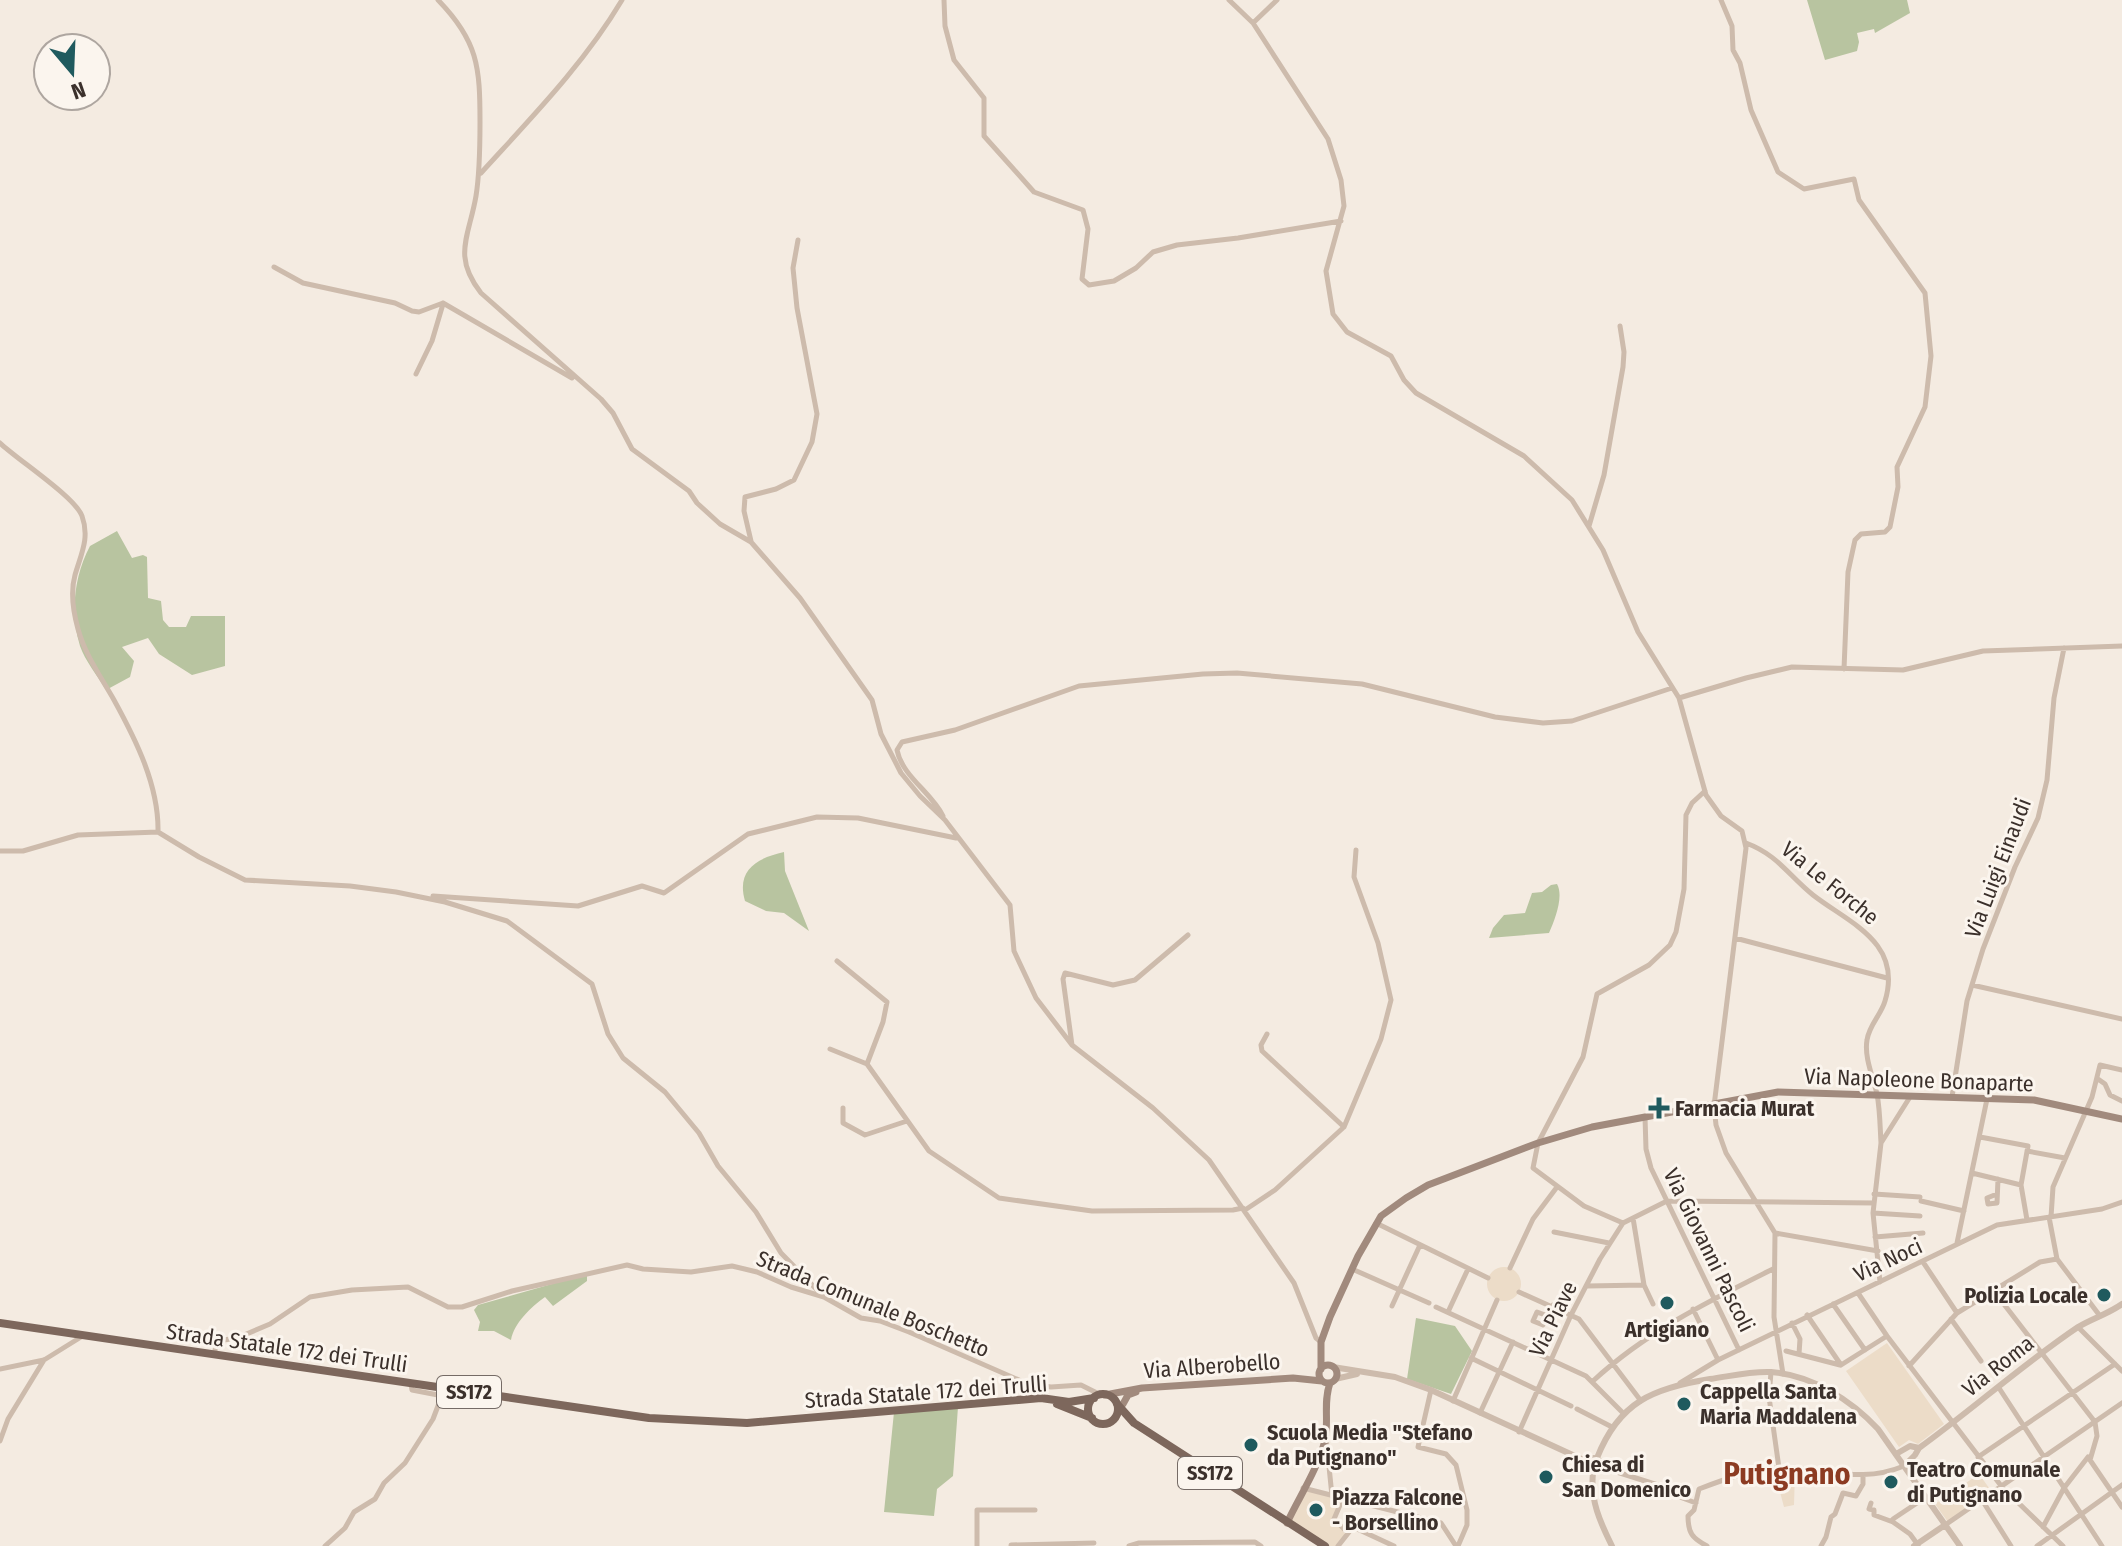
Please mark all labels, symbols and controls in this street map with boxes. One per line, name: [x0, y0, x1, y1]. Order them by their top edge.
north arrow: [32, 32, 112, 112]
text: N: [68, 76, 89, 105]
street label: Via Luigi Einaudi: [1959, 794, 2037, 942]
street label: Via Le Forche: [1776, 836, 1884, 930]
street label: Via Napoleone Bonaparte: [1804, 1063, 2034, 1097]
place label: Farmacia Murat: [1675, 1095, 1814, 1122]
marker: Farmacia Murat: [1650, 1099, 1668, 1117]
street label: Via Giovanni Pascoli: [1658, 1164, 1760, 1336]
street label: Via Noci: [1849, 1232, 1927, 1288]
street label: Strada Comunale Boschetto: [753, 1245, 993, 1363]
street label: Via Piave: [1523, 1277, 1583, 1361]
place label: Polizia Locale: [1964, 1282, 2088, 1309]
marker: Polizia Locale: [2095, 1286, 2113, 1304]
marker: Artigiano: [1658, 1294, 1676, 1312]
place label: Artigiano: [1624, 1316, 1709, 1343]
street label: Strada Statale 172 dei Trulli: [165, 1318, 409, 1378]
street label: Via Roma: [1957, 1330, 2039, 1402]
street label: Via Alberobello: [1143, 1348, 1281, 1384]
street label: Strada Statale 172 dei Trulli: [804, 1370, 1048, 1414]
road number: SS172: [437, 1376, 501, 1408]
place label: Cappella Santa Maria Maddalena: [1700, 1378, 1857, 1430]
marker: Cappella Santa Maria Maddalena: [1675, 1395, 1693, 1413]
place label: Scuola Media "Stefano da Putignano": [1267, 1419, 1473, 1471]
marker: Scuola Media "Stefano da Putignano": [1242, 1436, 1260, 1454]
place label: Chiesa di San Domenico: [1562, 1451, 1692, 1503]
district label: Putignano: [1724, 1456, 1850, 1492]
place label: Teatro Comunale di Putignano: [1907, 1456, 2060, 1508]
road number: SS172: [1178, 1457, 1242, 1489]
marker: Chiesa di San Domenico: [1537, 1468, 1555, 1486]
marker: Teatro Comunale di Putignano: [1882, 1473, 1900, 1491]
place label: Piazza Falcone - Borsellino: [1332, 1484, 1463, 1536]
marker: Piazza Falcone - Borsellino: [1307, 1501, 1325, 1519]

